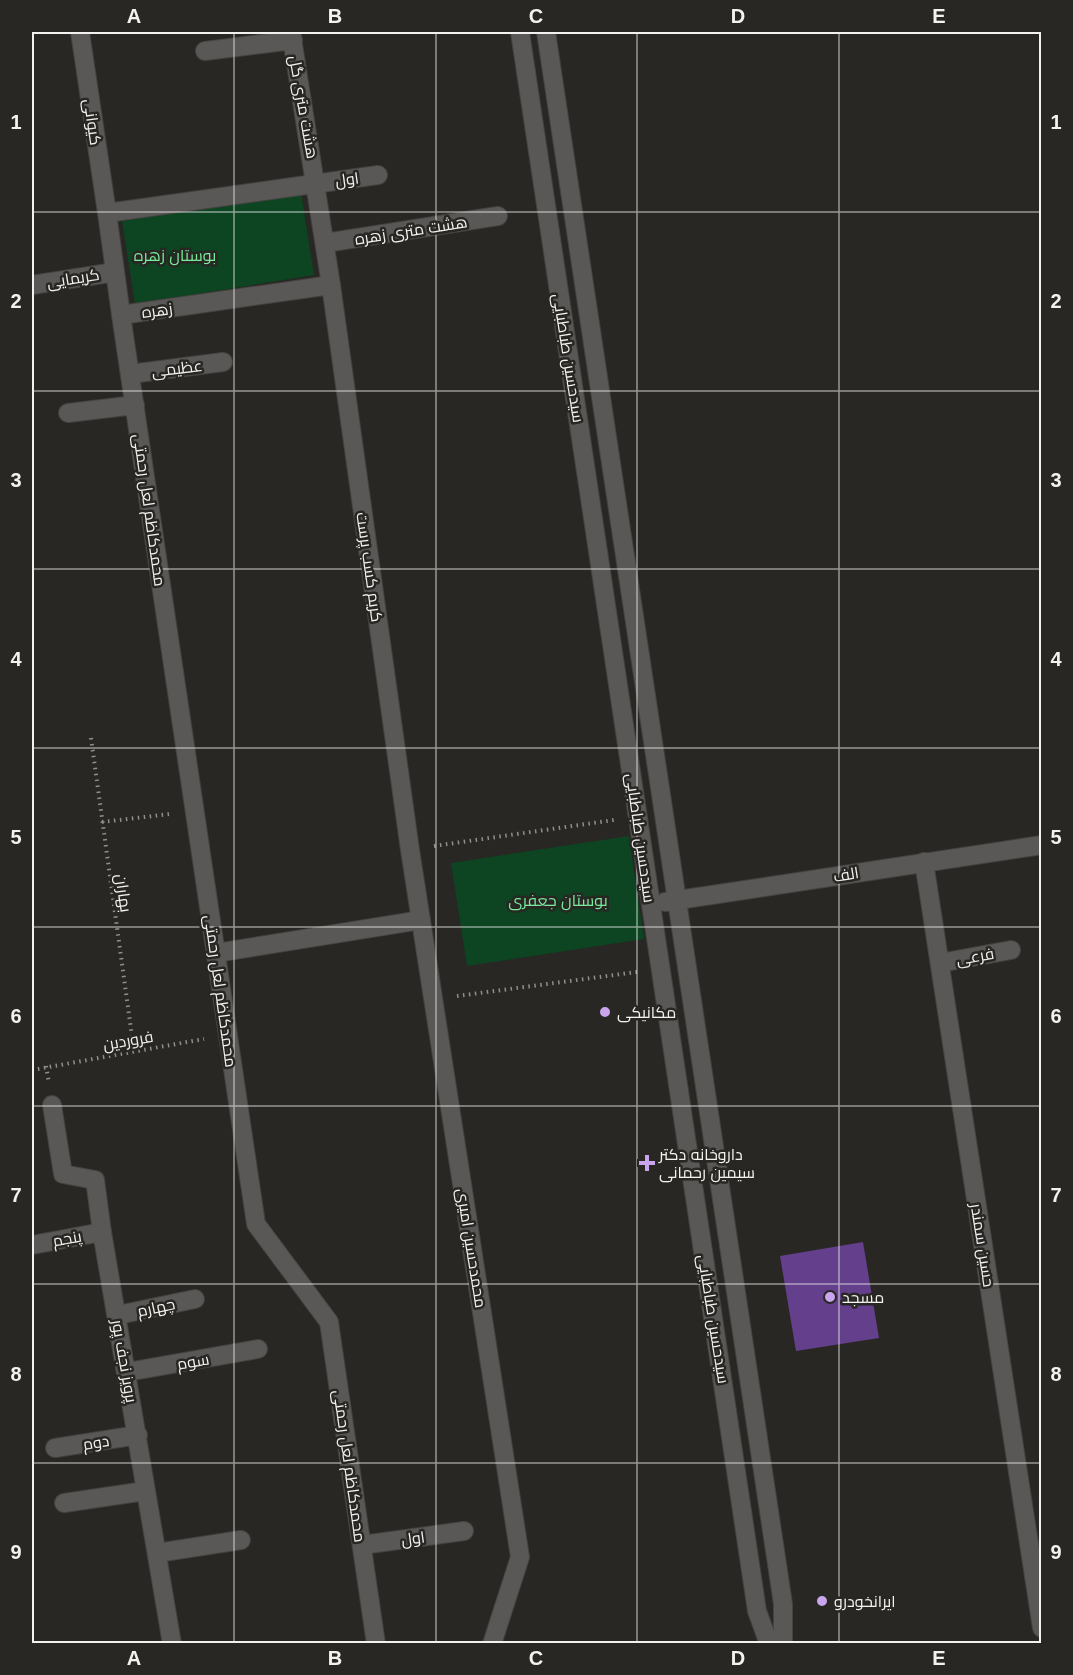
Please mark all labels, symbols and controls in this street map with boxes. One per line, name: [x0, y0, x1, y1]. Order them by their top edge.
text: A: [127, 5, 141, 27]
text: B: [328, 5, 342, 27]
text: C: [529, 5, 543, 27]
text: D: [731, 5, 745, 27]
text: E: [932, 5, 946, 27]
street label: هشت متری گل: [284, 54, 321, 160]
street label: کیوانی: [79, 98, 104, 147]
text: 1: [10, 111, 22, 133]
text: 1: [1050, 111, 1062, 133]
street label: اول: [334, 169, 360, 192]
street label: هشت متری زهره: [354, 213, 469, 250]
park label: بوستان زهره: [134, 247, 216, 266]
street label: کریمایی: [46, 266, 101, 293]
text: 2: [10, 290, 22, 312]
text: 2: [1050, 290, 1062, 312]
street label: سیدحسین طباطبایی: [548, 292, 587, 424]
street label: زهره: [140, 300, 174, 322]
street label: عظیمی: [151, 357, 204, 382]
street label: محمدکاظم لعل رحمتی: [127, 433, 169, 588]
text: 3: [10, 469, 22, 491]
text: 3: [1050, 469, 1062, 491]
street label: کریم کسب پرست: [350, 511, 386, 623]
text: 4: [10, 648, 22, 670]
text: 4: [1050, 648, 1062, 670]
street label: سیدحسین طباطبایی: [621, 772, 658, 904]
text: 5: [10, 826, 22, 848]
text: 5: [1050, 826, 1062, 848]
street label: الف: [832, 864, 860, 885]
street label: بهاران: [110, 873, 135, 914]
park label: بوستان جعفری: [508, 892, 608, 911]
street label: محمدکاظم لعل رحمتی: [198, 914, 240, 1069]
street label: فرعی: [955, 945, 996, 970]
place label: مکانیکی: [617, 1004, 676, 1023]
text: 6: [10, 1005, 22, 1027]
marker: مکانیکی: [598, 1005, 612, 1019]
text: 6: [1050, 1005, 1062, 1027]
street label: فروردین: [102, 1028, 155, 1055]
place label: داروخانه دکتر سیمین رحمانی: [658, 1146, 755, 1183]
marker: داروخانه دکتر سیمین رحمانی: [640, 1156, 654, 1170]
text: 7: [10, 1184, 22, 1206]
text: 7: [1050, 1184, 1062, 1206]
street label: محمدحسین امیری: [452, 1187, 489, 1309]
street label: حسین سمندر: [965, 1201, 998, 1288]
street label: پنجم: [51, 1227, 84, 1252]
street label: سیدحسین طباطبایی: [693, 1253, 732, 1385]
place label: مسجد: [842, 1289, 884, 1307]
marker: مسجد: [823, 1290, 837, 1304]
street label: چهارم: [136, 1295, 177, 1323]
street label: پرویز نجف پور: [106, 1317, 140, 1405]
street label: سوم: [176, 1350, 211, 1376]
text: 8: [10, 1363, 22, 1385]
text: 8: [1050, 1363, 1062, 1385]
street label: محمدکاظم لعل رحمتی: [327, 1389, 369, 1544]
street label: دوم: [82, 1432, 111, 1456]
street label: اول: [400, 1528, 426, 1551]
text: 9: [10, 1541, 22, 1563]
text: 9: [1050, 1541, 1062, 1563]
place label: ایرانخودرو: [834, 1593, 896, 1611]
marker: ایرانخودرو: [815, 1594, 829, 1608]
text: A: [127, 1647, 141, 1669]
text: B: [328, 1647, 342, 1669]
text: C: [529, 1647, 543, 1669]
text: D: [731, 1647, 745, 1669]
text: E: [932, 1647, 946, 1669]

